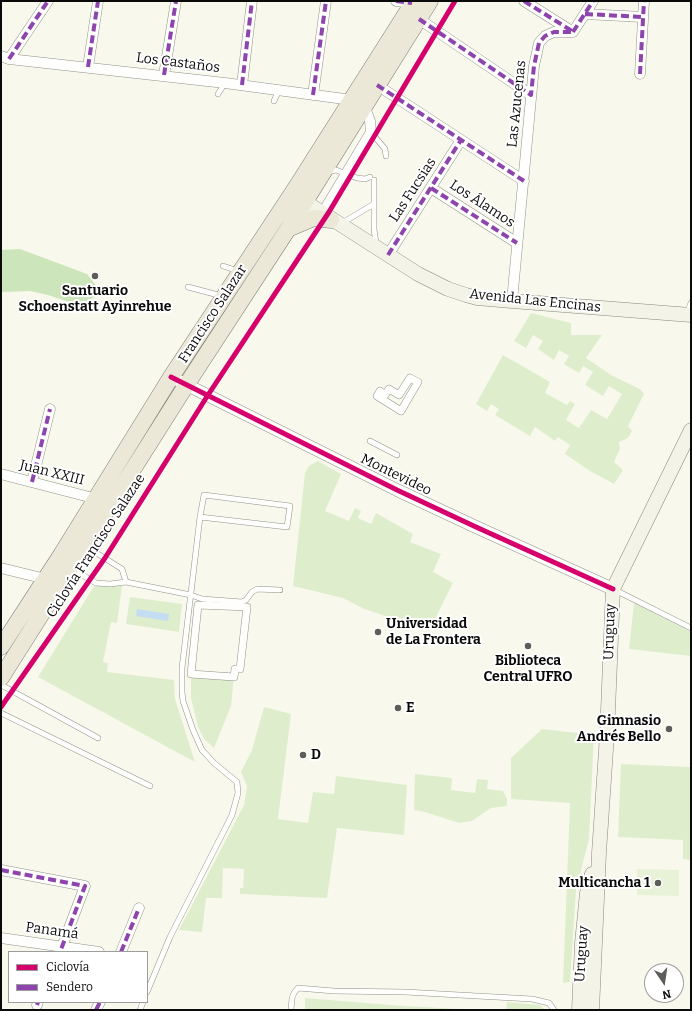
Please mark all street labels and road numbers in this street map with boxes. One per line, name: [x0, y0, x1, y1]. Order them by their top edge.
street label: Los Castaños: [135, 50, 221, 76]
street label: Las Azucenas: [504, 60, 530, 148]
street label: Las Fucsias: [386, 155, 440, 225]
street label: Los Álamos: [446, 177, 518, 231]
street label: Francisco Salazar: [175, 262, 251, 366]
street label: Avenida Las Encinas: [468, 286, 602, 316]
street label: Montevideo: [358, 451, 434, 499]
street label: Juan XXIII: [18, 457, 86, 489]
street label: Ciclovía Francisco Salazae: [43, 471, 149, 621]
street label: Uruguay: [601, 604, 619, 660]
street label: Panamá: [24, 919, 80, 943]
street label: Uruguay: [572, 925, 592, 983]

